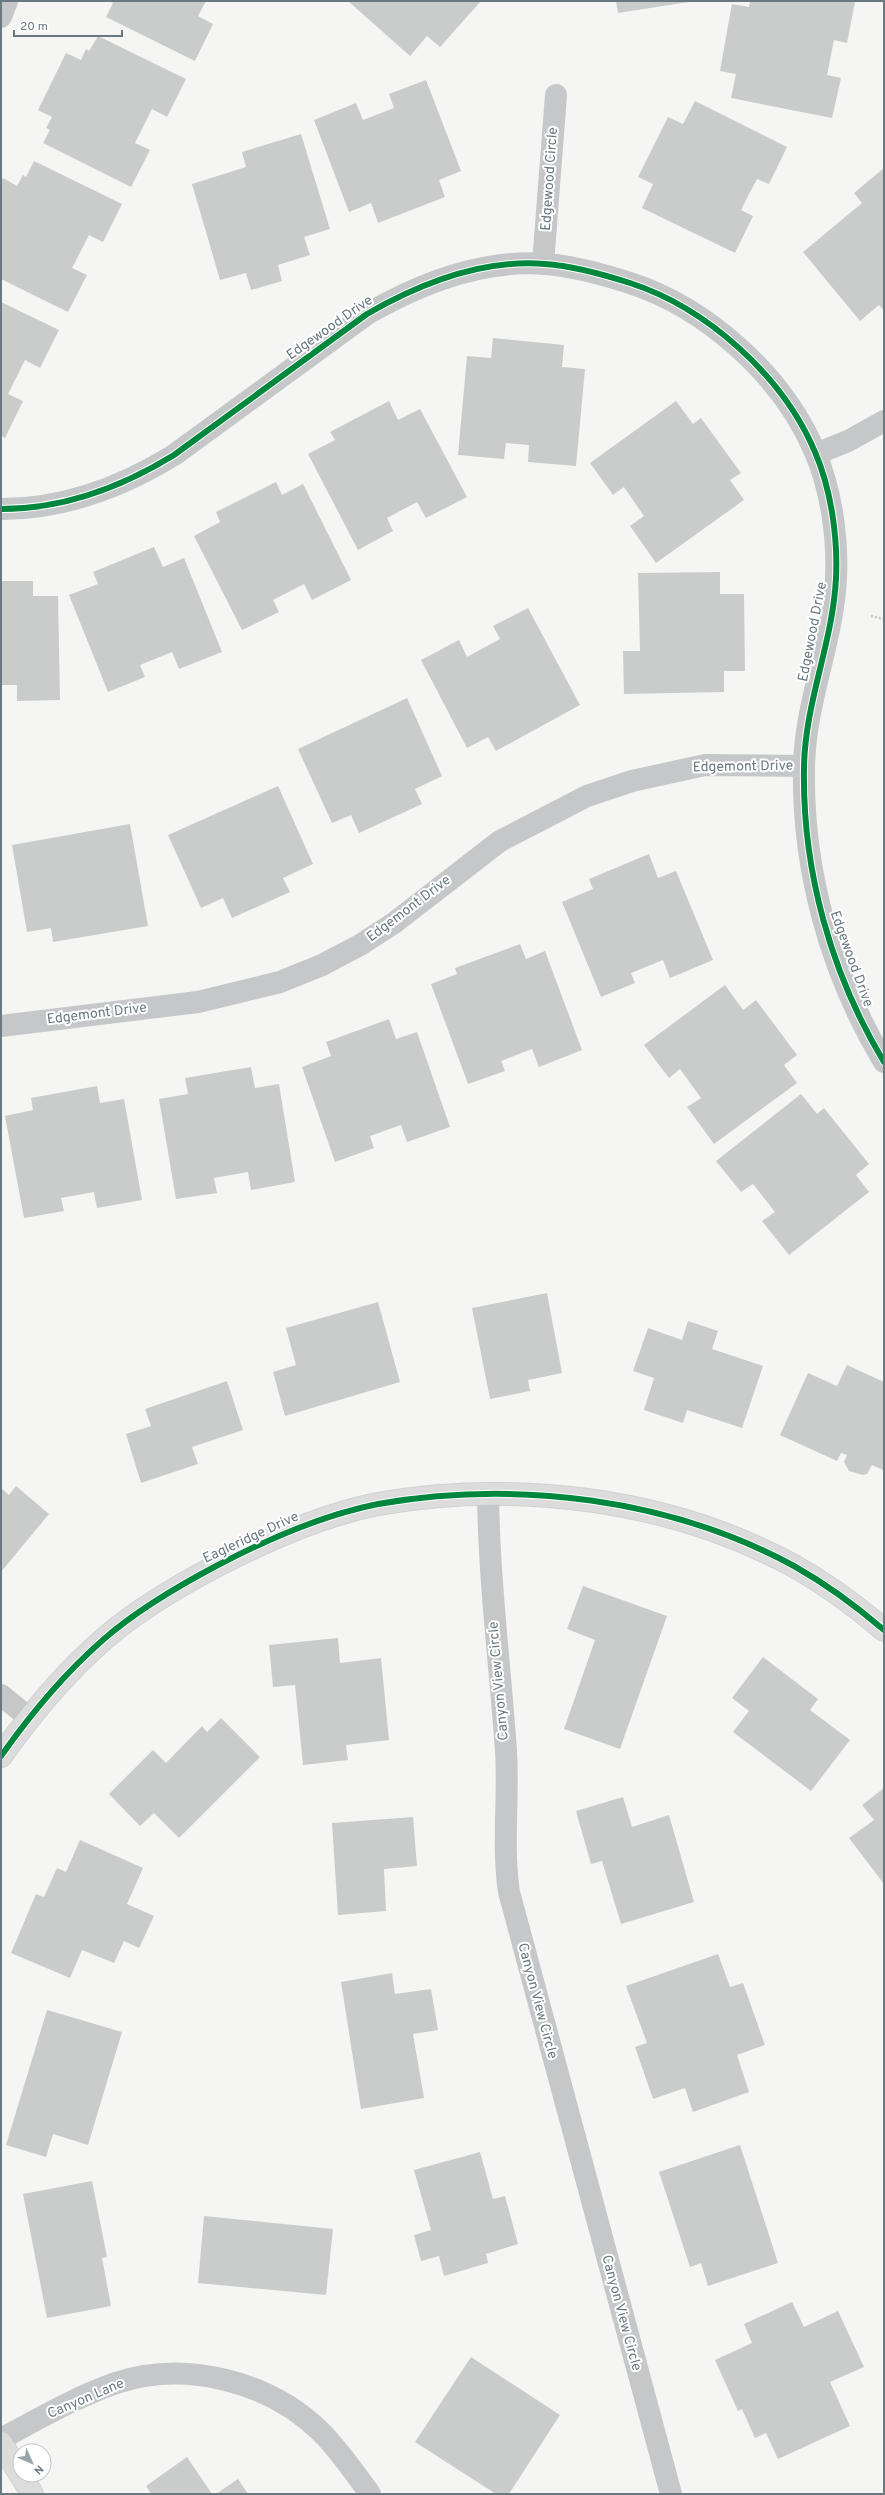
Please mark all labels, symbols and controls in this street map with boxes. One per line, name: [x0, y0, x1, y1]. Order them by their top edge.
scale bar: [14, 12, 122, 38]
text: 20 m: [20, 19, 48, 35]
street label: Edgewood Circle: [538, 127, 562, 231]
street label: Edgewood Drive: [284, 292, 376, 364]
street label: Edgewood Drive: [795, 581, 831, 683]
street label: Edgemont Drive: [693, 758, 793, 776]
street label: Edgemont Drive: [364, 872, 454, 946]
street label: Edgewood Drive: [826, 909, 876, 1009]
street label: Edgemont Drive: [46, 999, 148, 1029]
street label: Eagleridge Drive: [200, 1508, 302, 1568]
street label: Canyon View Circle: [485, 1621, 513, 1741]
street label: Canyon View Circle: [513, 1941, 561, 2061]
street label: Canyon View Circle: [597, 2253, 645, 2373]
street label: Canyon Lane: [45, 2375, 127, 2423]
north arrow: [12, 2443, 52, 2483]
text: N: [31, 2462, 46, 2477]

